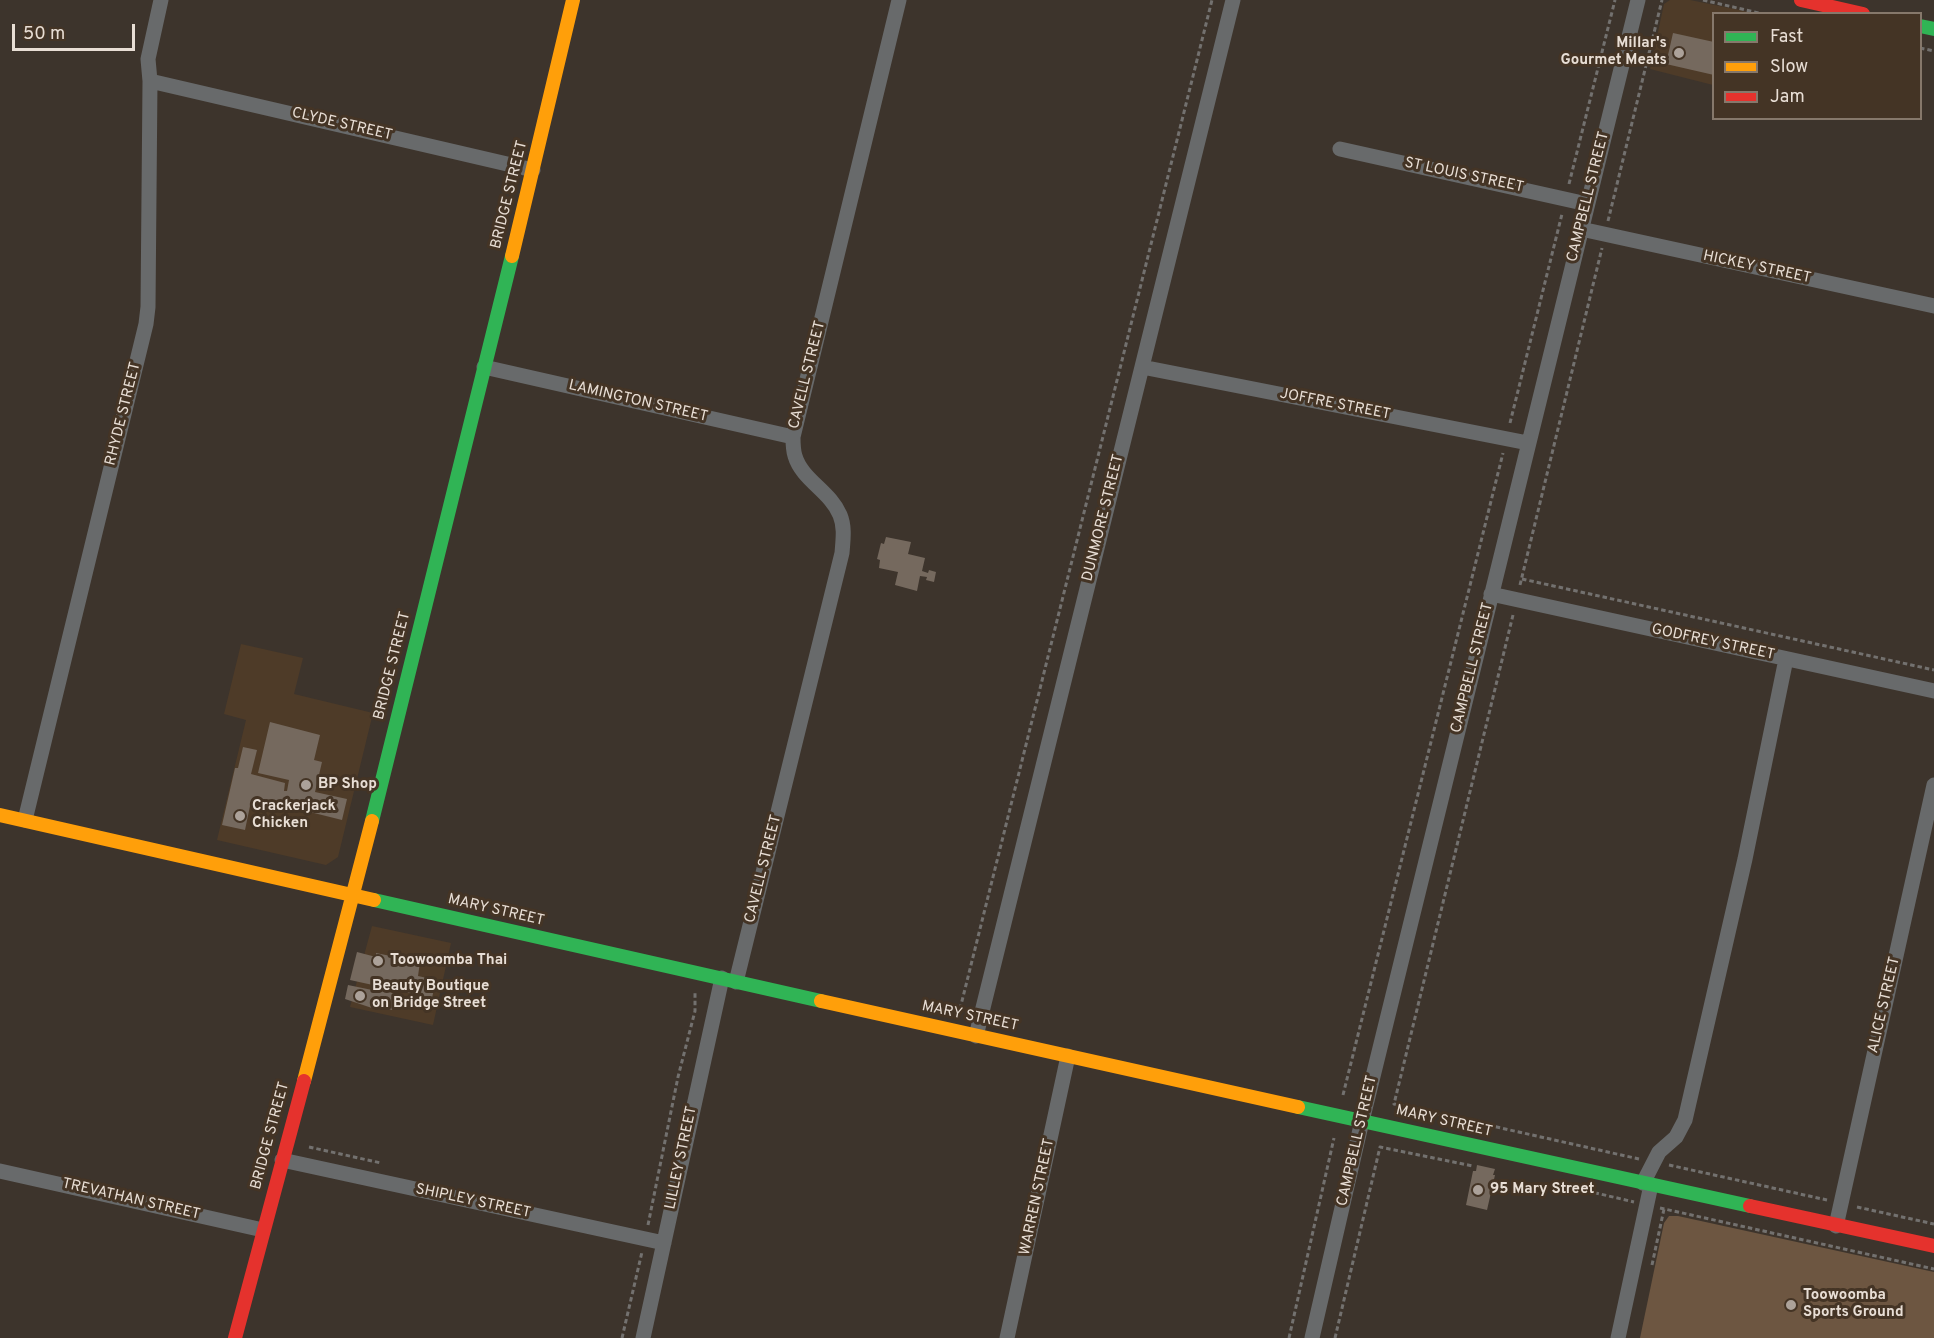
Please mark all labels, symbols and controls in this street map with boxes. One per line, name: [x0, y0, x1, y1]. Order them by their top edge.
scale bar: [15, 12, 138, 50]
legend: [1712, 12, 1922, 120]
text: 50 m: [23, 23, 65, 46]
text: Fast: [1770, 26, 1803, 49]
place label: Millar's Gourmet Meats: [1561, 35, 1667, 70]
marker: Millar's Gourmet Meats: [1672, 46, 1686, 60]
text: Slow: [1770, 56, 1808, 79]
text: Jam: [1770, 86, 1805, 109]
street label: CLYDE STREET: [290, 105, 394, 145]
street label: CAMPBELL STREET: [1564, 130, 1614, 264]
street label: BRIDGE STREET: [488, 139, 532, 251]
street label: ST LOUIS STREET: [1403, 155, 1525, 197]
street label: HICKEY STREET: [1701, 248, 1813, 288]
street label: CAVELL STREET: [786, 319, 830, 431]
street label: RHYDE STREET: [102, 360, 146, 468]
street label: LAMINGTON STREET: [567, 377, 709, 427]
street label: JOFFRE STREET: [1278, 385, 1392, 425]
street label: DUNMORE STREET: [1079, 453, 1129, 583]
street label: CAMPBELL STREET: [1448, 601, 1498, 735]
street label: BRIDGE STREET: [371, 610, 415, 722]
street label: GODFREY STREET: [1650, 621, 1776, 665]
place label: BP Shop: [318, 776, 377, 794]
marker: BP Shop: [299, 778, 313, 792]
place label: Crackerjack Chicken: [252, 798, 336, 833]
marker: Crackerjack Chicken: [233, 809, 247, 823]
street label: CAVELL STREET: [742, 813, 786, 925]
street label: MARY STREET: [446, 891, 546, 931]
place label: Toowoomba Thai: [390, 952, 507, 970]
marker: Toowoomba Thai: [371, 954, 385, 968]
street label: ALICE STREET: [1865, 955, 1905, 1055]
place label: Beauty Boutique on Bridge Street: [372, 978, 489, 1013]
marker: Beauty Boutique on Bridge Street: [353, 989, 367, 1003]
street label: MARY STREET: [920, 998, 1020, 1036]
street label: CAMPBELL STREET: [1334, 1074, 1382, 1208]
street label: BRIDGE STREET: [248, 1080, 294, 1192]
street label: MARY STREET: [1394, 1102, 1494, 1142]
street label: LILLEY STREET: [662, 1105, 702, 1211]
street label: WARREN STREET: [1017, 1137, 1059, 1257]
street label: TREVATHAN STREET: [60, 1175, 202, 1225]
street label: SHIPLEY STREET: [414, 1181, 532, 1223]
place label: 95 Mary Street: [1490, 1181, 1594, 1199]
marker: 95 Mary Street: [1471, 1183, 1485, 1197]
place label: Toowoomba Sports Ground: [1803, 1287, 1904, 1322]
marker: Toowoomba Sports Ground: [1784, 1298, 1798, 1312]

